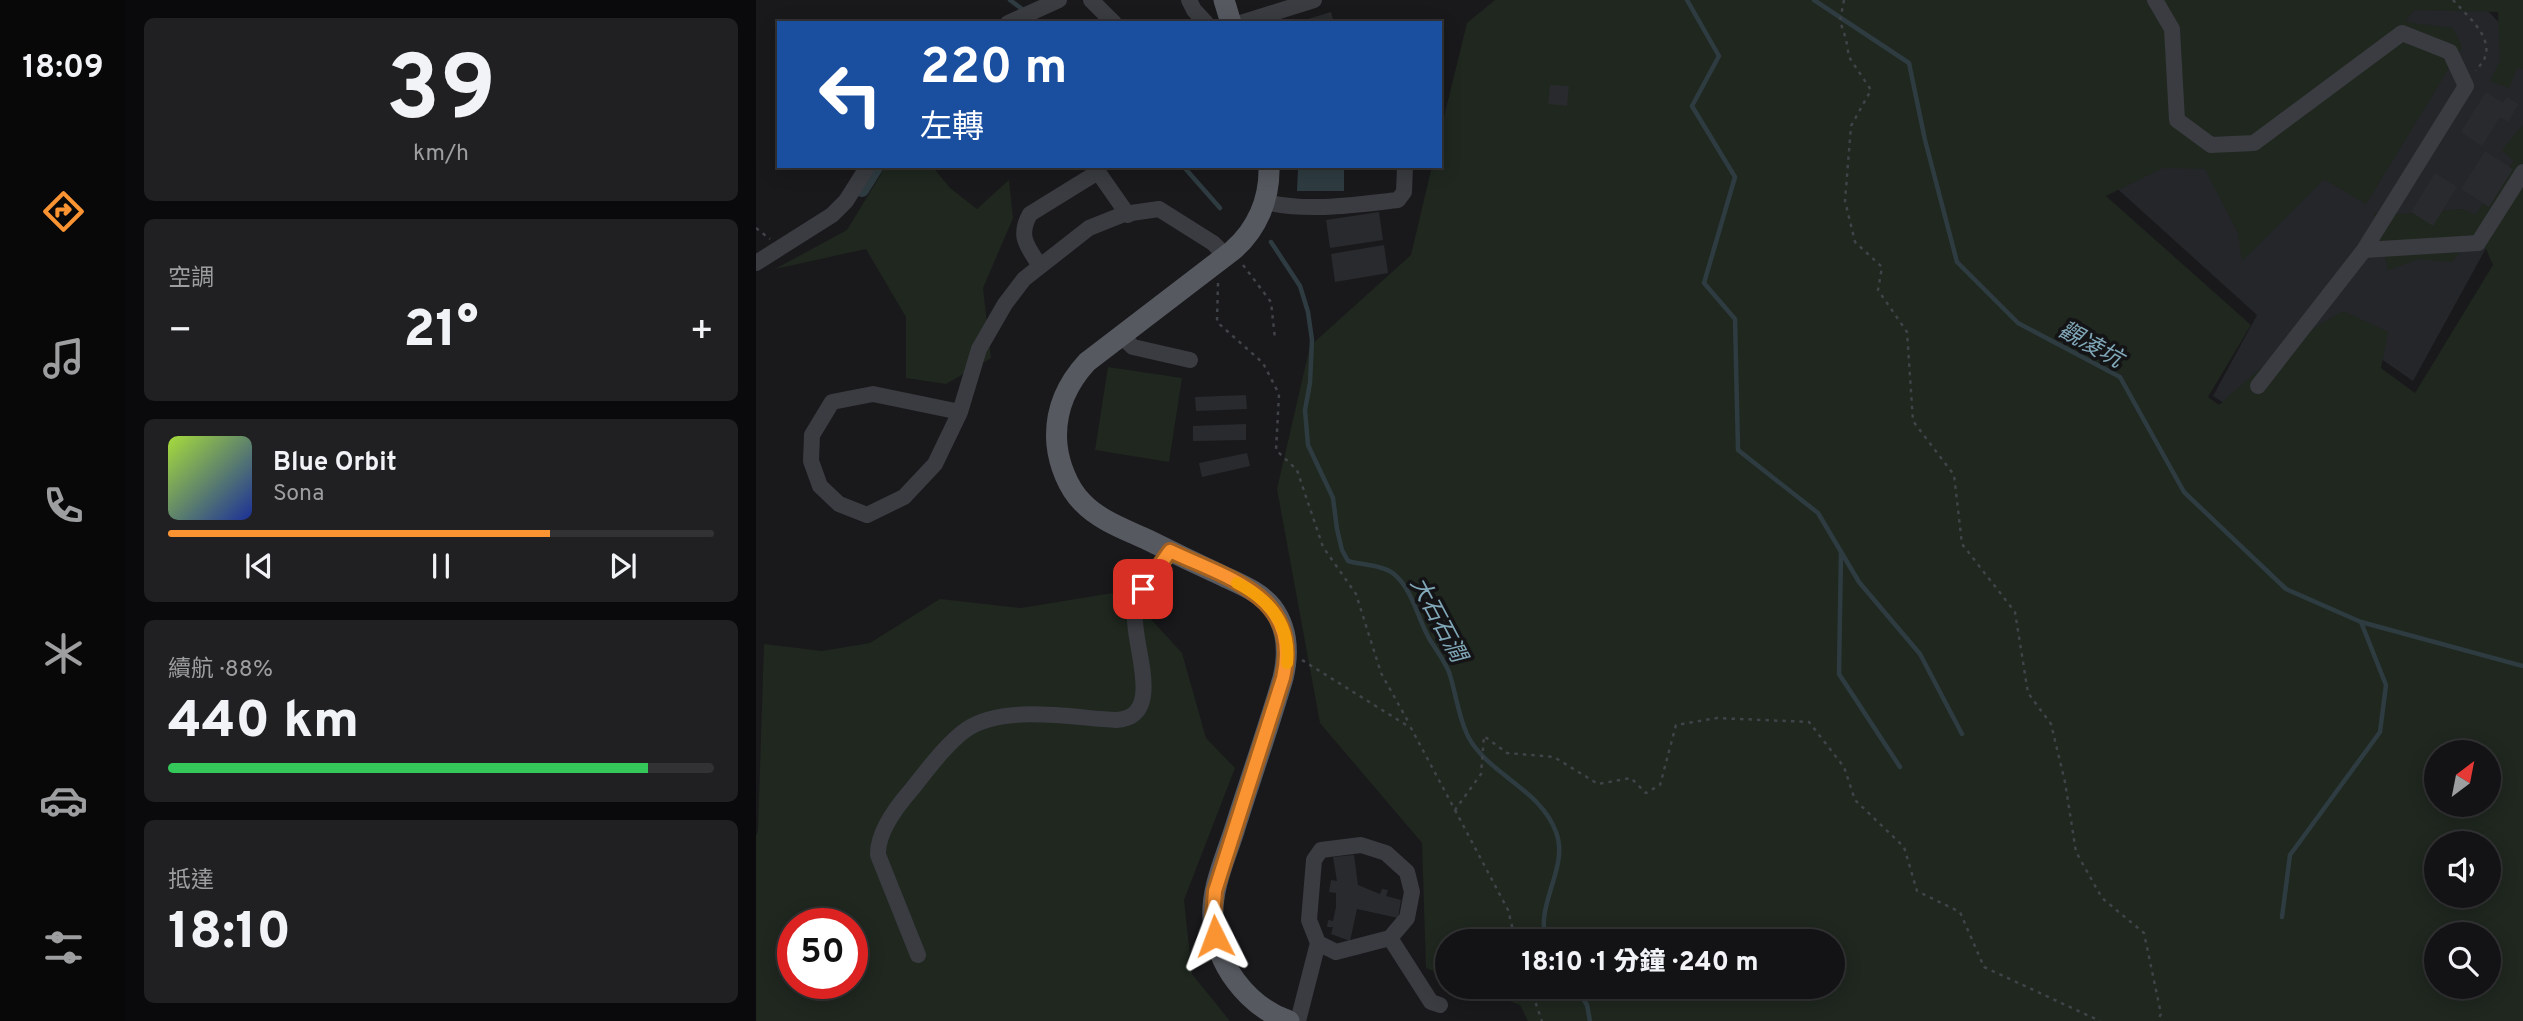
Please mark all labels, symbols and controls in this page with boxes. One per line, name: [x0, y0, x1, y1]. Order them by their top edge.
text: 39: [386, 37, 496, 152]
text: 220 m: [920, 39, 1067, 101]
text: 18:09: [22, 49, 104, 89]
icon: left: [805, 49, 896, 140]
text: 左轉: [920, 109, 984, 149]
text: km/h: [413, 140, 469, 169]
icon: directions: [39, 187, 88, 236]
text: 空調: [168, 265, 214, 294]
text: 21°: [404, 299, 478, 365]
text: −: [168, 308, 193, 357]
text: +: [689, 308, 714, 357]
water label: 觀凌坑: [2053, 317, 2130, 377]
icon: music: [39, 334, 88, 383]
text: Blue Orbit: [273, 447, 397, 480]
text: Sona: [273, 480, 324, 509]
icon: phone: [39, 481, 88, 530]
icon: previous: [240, 547, 278, 585]
icon: pause: [422, 547, 460, 585]
icon: next: [604, 547, 642, 585]
pin: [1113, 559, 1173, 619]
icon: arrive: [1124, 570, 1162, 608]
water label: 大石石澗: [1402, 573, 1473, 670]
icon: climate: [39, 629, 88, 678]
text: 續航 · 88%: [168, 656, 273, 685]
text: 440 km: [168, 690, 359, 756]
north arrow: [2424, 740, 2501, 817]
map controls: [2424, 740, 2501, 999]
icon: car: [39, 776, 88, 825]
button: sound: [2424, 831, 2501, 908]
text: 抵達: [168, 867, 214, 896]
position arrow: [1178, 899, 1252, 973]
text: 18:10: [168, 901, 291, 967]
speed limit sign: 50: [777, 908, 868, 999]
button: search: [2424, 922, 2501, 999]
icon: filters: [39, 923, 88, 972]
text: 18:10 · 1 分鐘 · 240 m: [1521, 947, 1759, 980]

